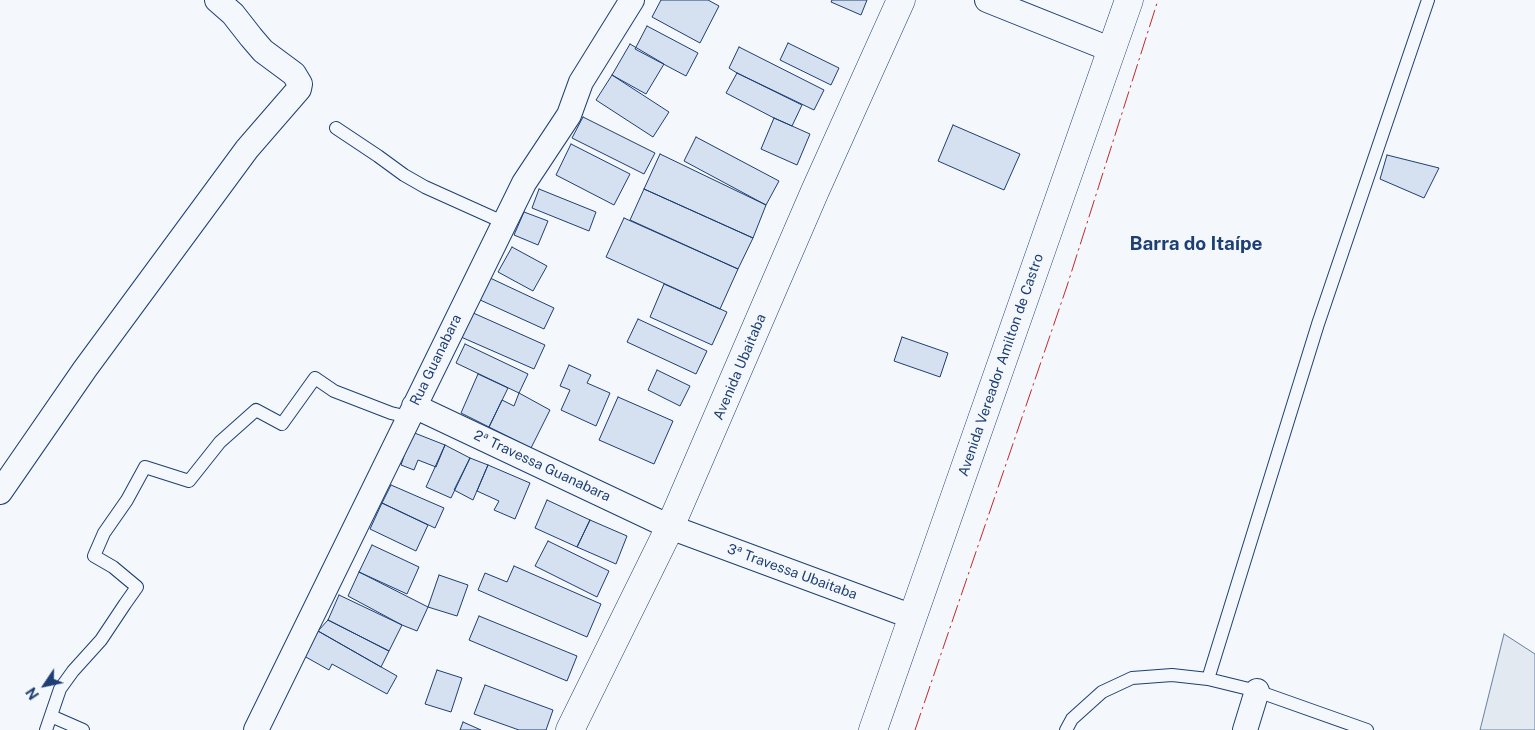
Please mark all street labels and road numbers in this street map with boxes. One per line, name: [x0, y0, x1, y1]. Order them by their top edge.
street label: Avenida Vereador Amilton de Castro: [955, 251, 1047, 479]
street label: Rua Guanabara: [407, 312, 465, 408]
street label: Avenida Ubaitaba: [710, 312, 770, 422]
street label: 2ª Travessa Guanabara: [471, 427, 613, 505]
street label: 3ª Travessa Ubaitaba: [725, 541, 859, 603]

